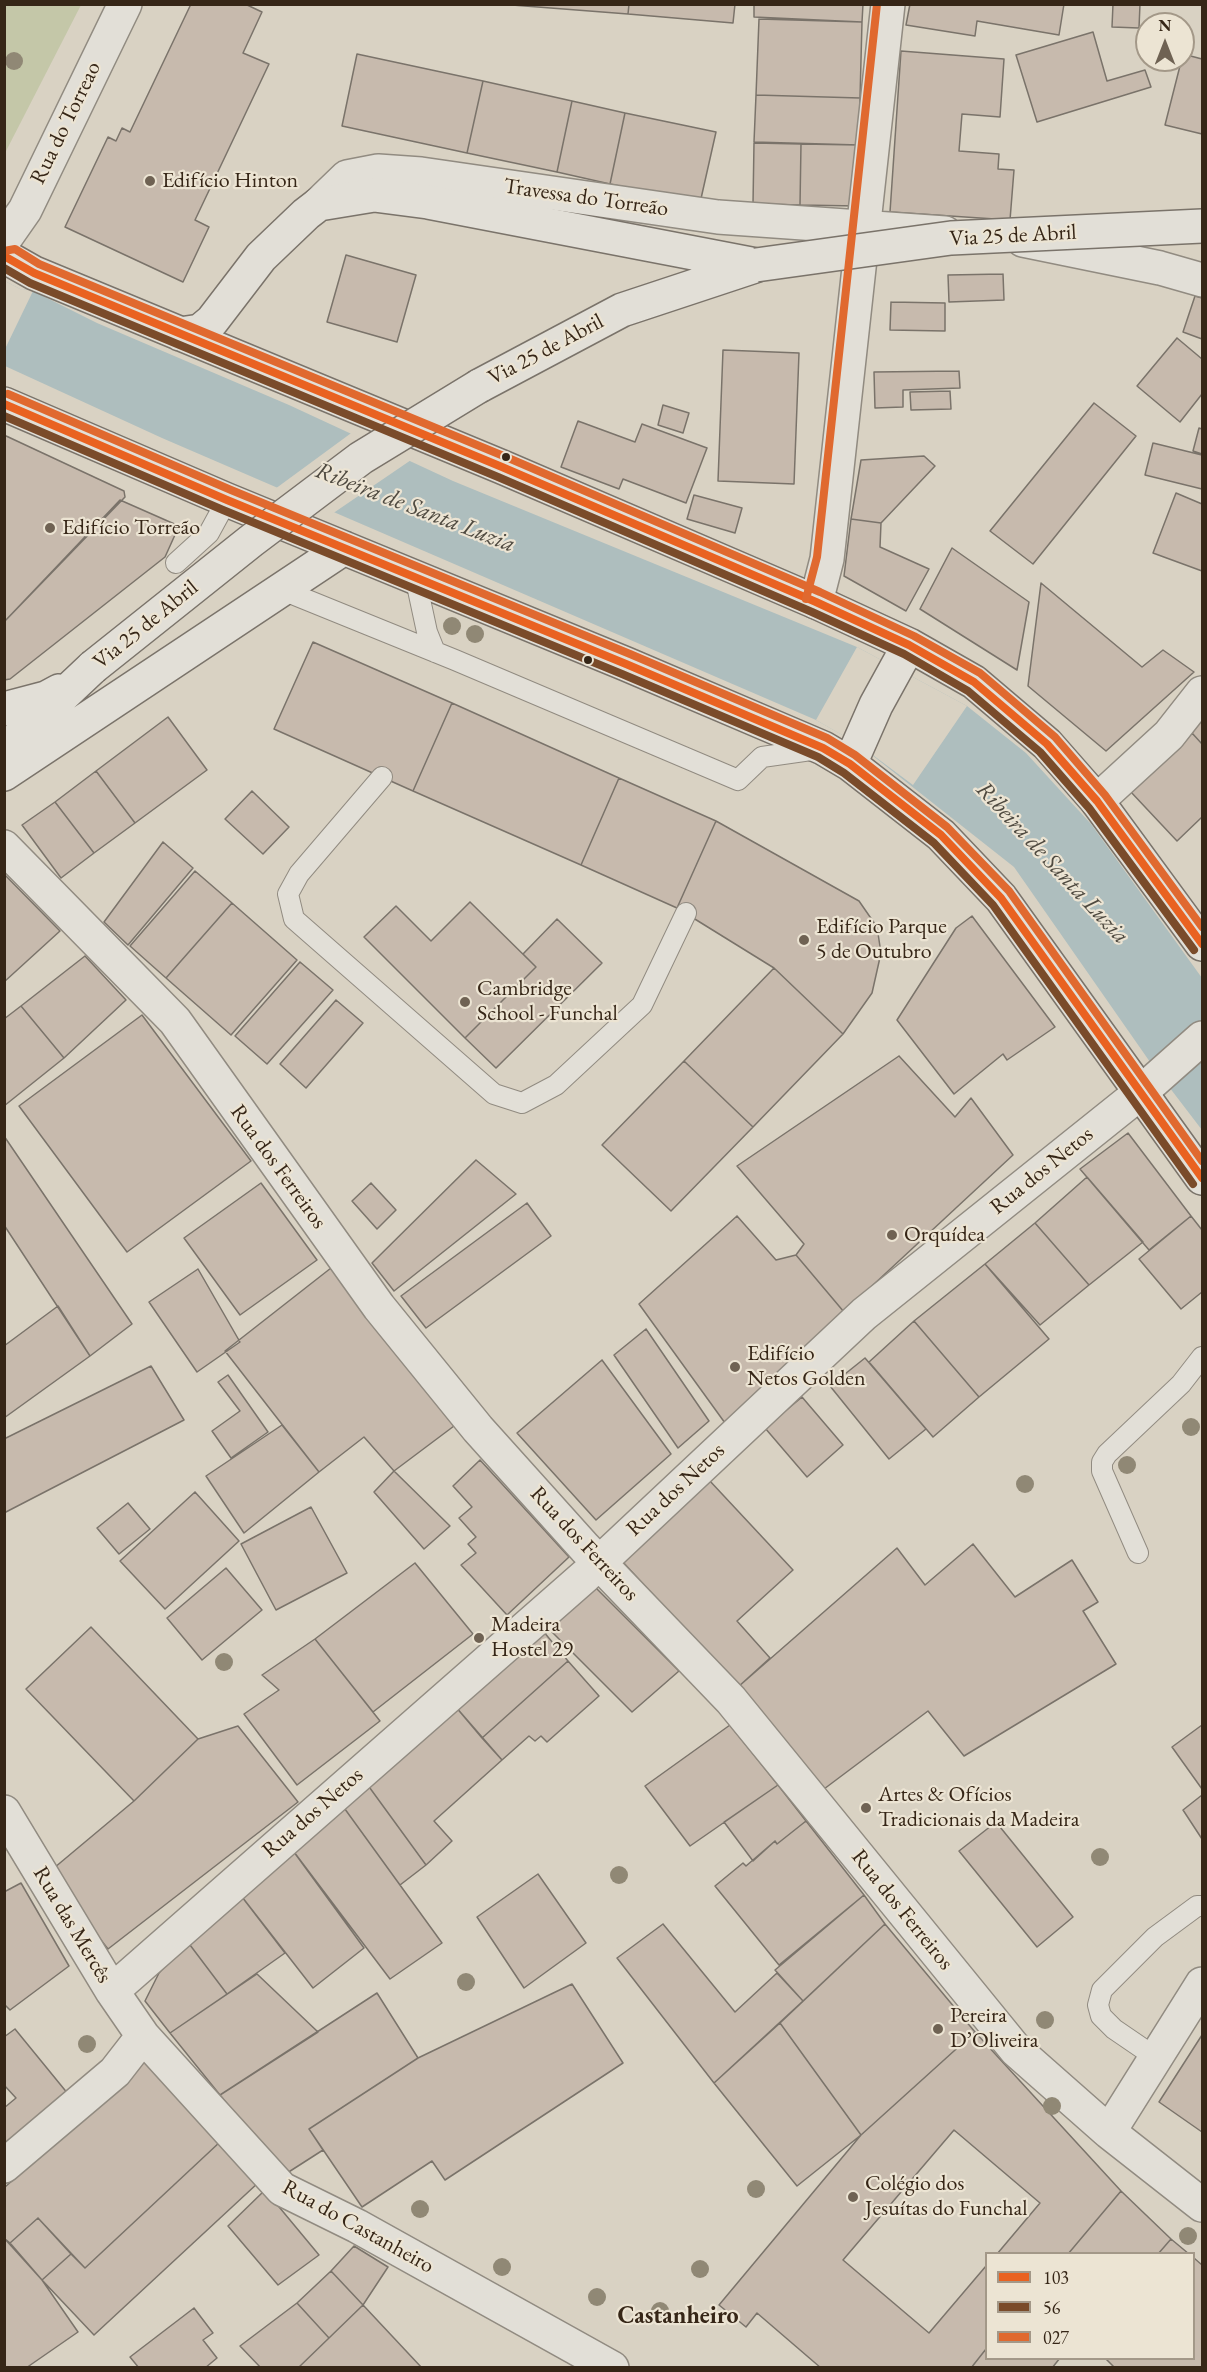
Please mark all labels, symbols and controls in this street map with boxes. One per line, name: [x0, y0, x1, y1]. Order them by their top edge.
north arrow: [1135, 12, 1195, 72]
text: N: [1159, 15, 1171, 36]
street label: Rua do Torreao: [25, 57, 107, 189]
place label: Edifício Hinton: [162, 168, 298, 194]
street label: Travessa do Torreão: [502, 173, 670, 223]
marker: Edifício Hinton: [143, 174, 157, 188]
street label: Via 25 de Abril: [949, 219, 1077, 253]
street label: Via 25 de Abril: [484, 309, 608, 391]
unlabelled marker: [500, 451, 512, 463]
water label: Ribeira de Santa Luzia: [311, 457, 519, 559]
place label: Edifício Torreão: [62, 515, 200, 541]
marker: Edifício Torreão: [43, 521, 57, 535]
street label: Via 25 de Abril: [88, 575, 204, 675]
unlabelled marker: [582, 654, 594, 666]
water label: Ribeira de Santa Luzia: [969, 776, 1135, 950]
place label: Edifício Parque 5 de Outubro: [816, 914, 947, 966]
marker: Edifício Parque 5 de Outubro: [797, 933, 811, 947]
place label: Cambridge School - Funchal: [477, 976, 618, 1028]
marker: Cambridge School - Funchal: [458, 995, 472, 1009]
street label: Rua dos Ferreiros: [224, 1100, 332, 1234]
street label: Rua dos Netos: [985, 1121, 1099, 1221]
place label: Orquídea: [904, 1222, 985, 1248]
marker: Orquídea: [885, 1228, 899, 1242]
place label: Edifício Netos Golden: [747, 1341, 866, 1392]
marker: Edifício Netos Golden: [728, 1360, 742, 1374]
street label: Rua dos Netos: [621, 1438, 731, 1542]
street label: Rua dos Ferreiros: [524, 1481, 644, 1607]
place label: Madeira Hostel 29: [491, 1612, 573, 1664]
marker: Madeira Hostel 29: [472, 1631, 486, 1645]
street label: Rua dos Netos: [257, 1762, 369, 1864]
place label: Artes & Ofícios Tradicionais da Madeira: [878, 1782, 1079, 1834]
marker: Artes & Ofícios Tradicionais da Madeira: [859, 1801, 873, 1815]
street label: Rua dos Ferreiros: [845, 1845, 959, 1975]
street label: Rua das Mercês: [27, 1862, 117, 1988]
place label: Pereira D’Oliveira: [950, 2003, 1039, 2054]
marker: Pereira D’Oliveira: [931, 2022, 945, 2036]
place label: Colégio dos Jesuítas do Funchal: [865, 2171, 1028, 2222]
street label: Rua do Castanheiro: [278, 2174, 438, 2280]
marker: Colégio dos Jesuítas do Funchal: [846, 2190, 860, 2204]
legend: [985, 2252, 1195, 2360]
text: 103: [1043, 2266, 1069, 2289]
text: 56: [1043, 2296, 1060, 2319]
district label: Castanheiro: [617, 2302, 739, 2330]
text: 027: [1043, 2326, 1069, 2349]

